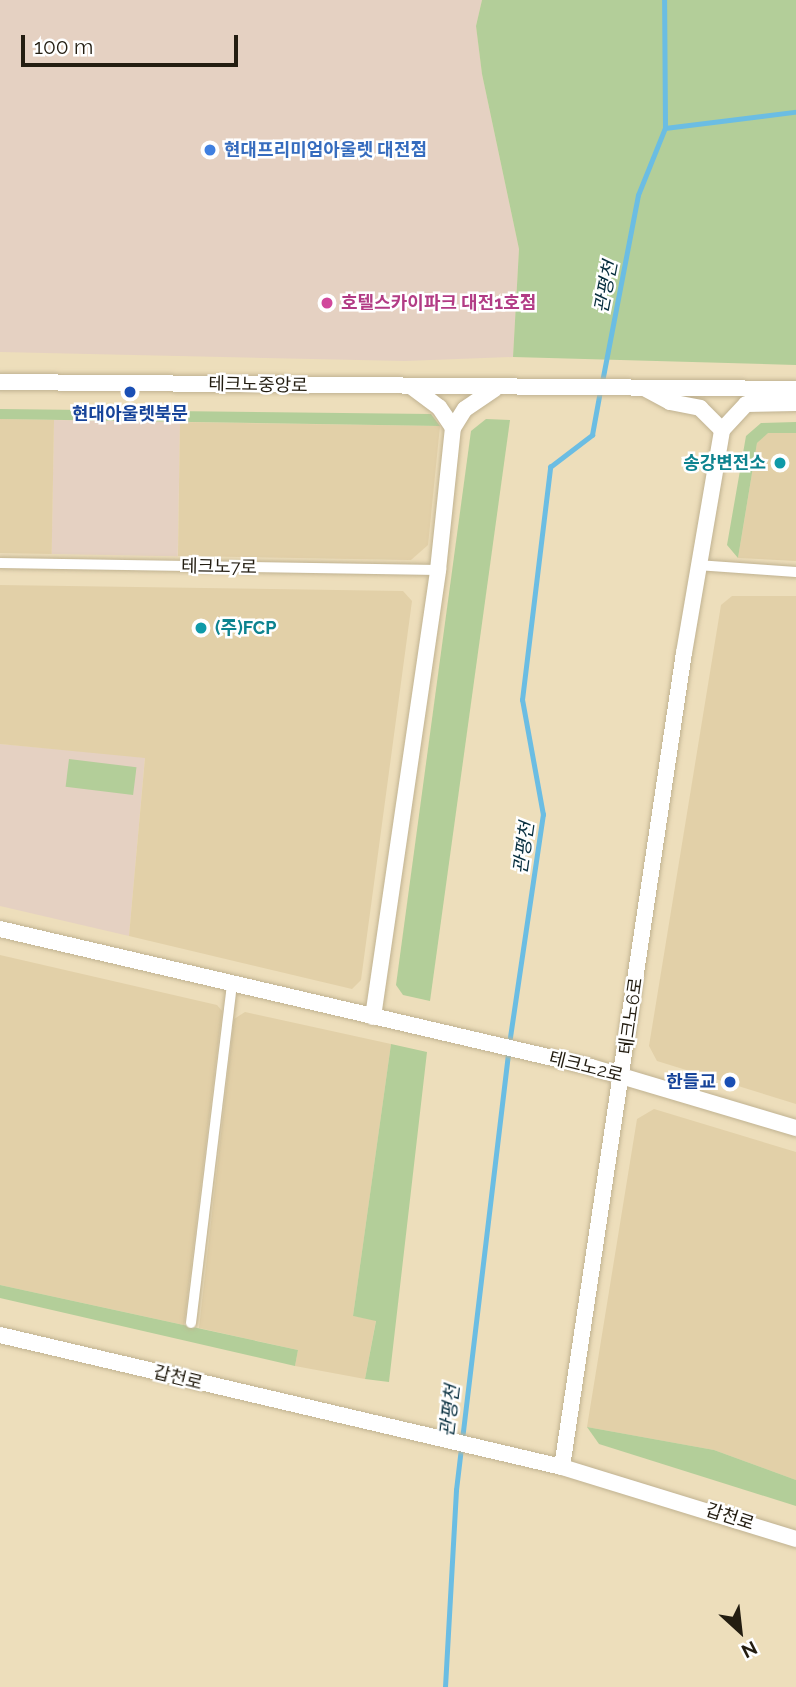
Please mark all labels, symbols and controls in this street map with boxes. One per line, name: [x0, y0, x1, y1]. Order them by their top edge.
scale bar: [24, 21, 242, 65]
text: 100 m: [34, 34, 93, 59]
place label: 현대프리미엄아울렛 대전점: [224, 139, 427, 161]
marker: 현대프리미엄아울렛 대전점: [202, 142, 218, 158]
water label: 관평천: [590, 259, 622, 315]
place label: 호텔스카이파크 대전1호점: [341, 292, 536, 314]
marker: 호텔스카이파크 대전1호점: [319, 295, 335, 311]
street label: 테크노중앙로: [208, 373, 308, 397]
marker: 현대아울렛북문: [122, 384, 138, 400]
place label: 현대아울렛북문: [72, 403, 188, 425]
place label: 송강변전소: [683, 452, 766, 474]
marker: 송강변전소: [772, 455, 788, 471]
street label: 테크노7로: [181, 556, 257, 578]
place label: (주)FCP: [215, 617, 276, 639]
marker: (주)FCP: [193, 620, 209, 636]
water label: 관평천: [509, 820, 539, 876]
street label: 테크노6로: [615, 976, 647, 1056]
street label: 테크노2로: [547, 1047, 625, 1087]
place label: 한들교: [666, 1071, 716, 1093]
marker: 한들교: [722, 1074, 738, 1090]
street label: 갑천로: [151, 1362, 205, 1394]
water label: 관평천: [435, 1384, 465, 1438]
street label: 갑천로: [703, 1499, 757, 1535]
north arrow: [705, 1596, 775, 1666]
text: N: [738, 1637, 761, 1663]

